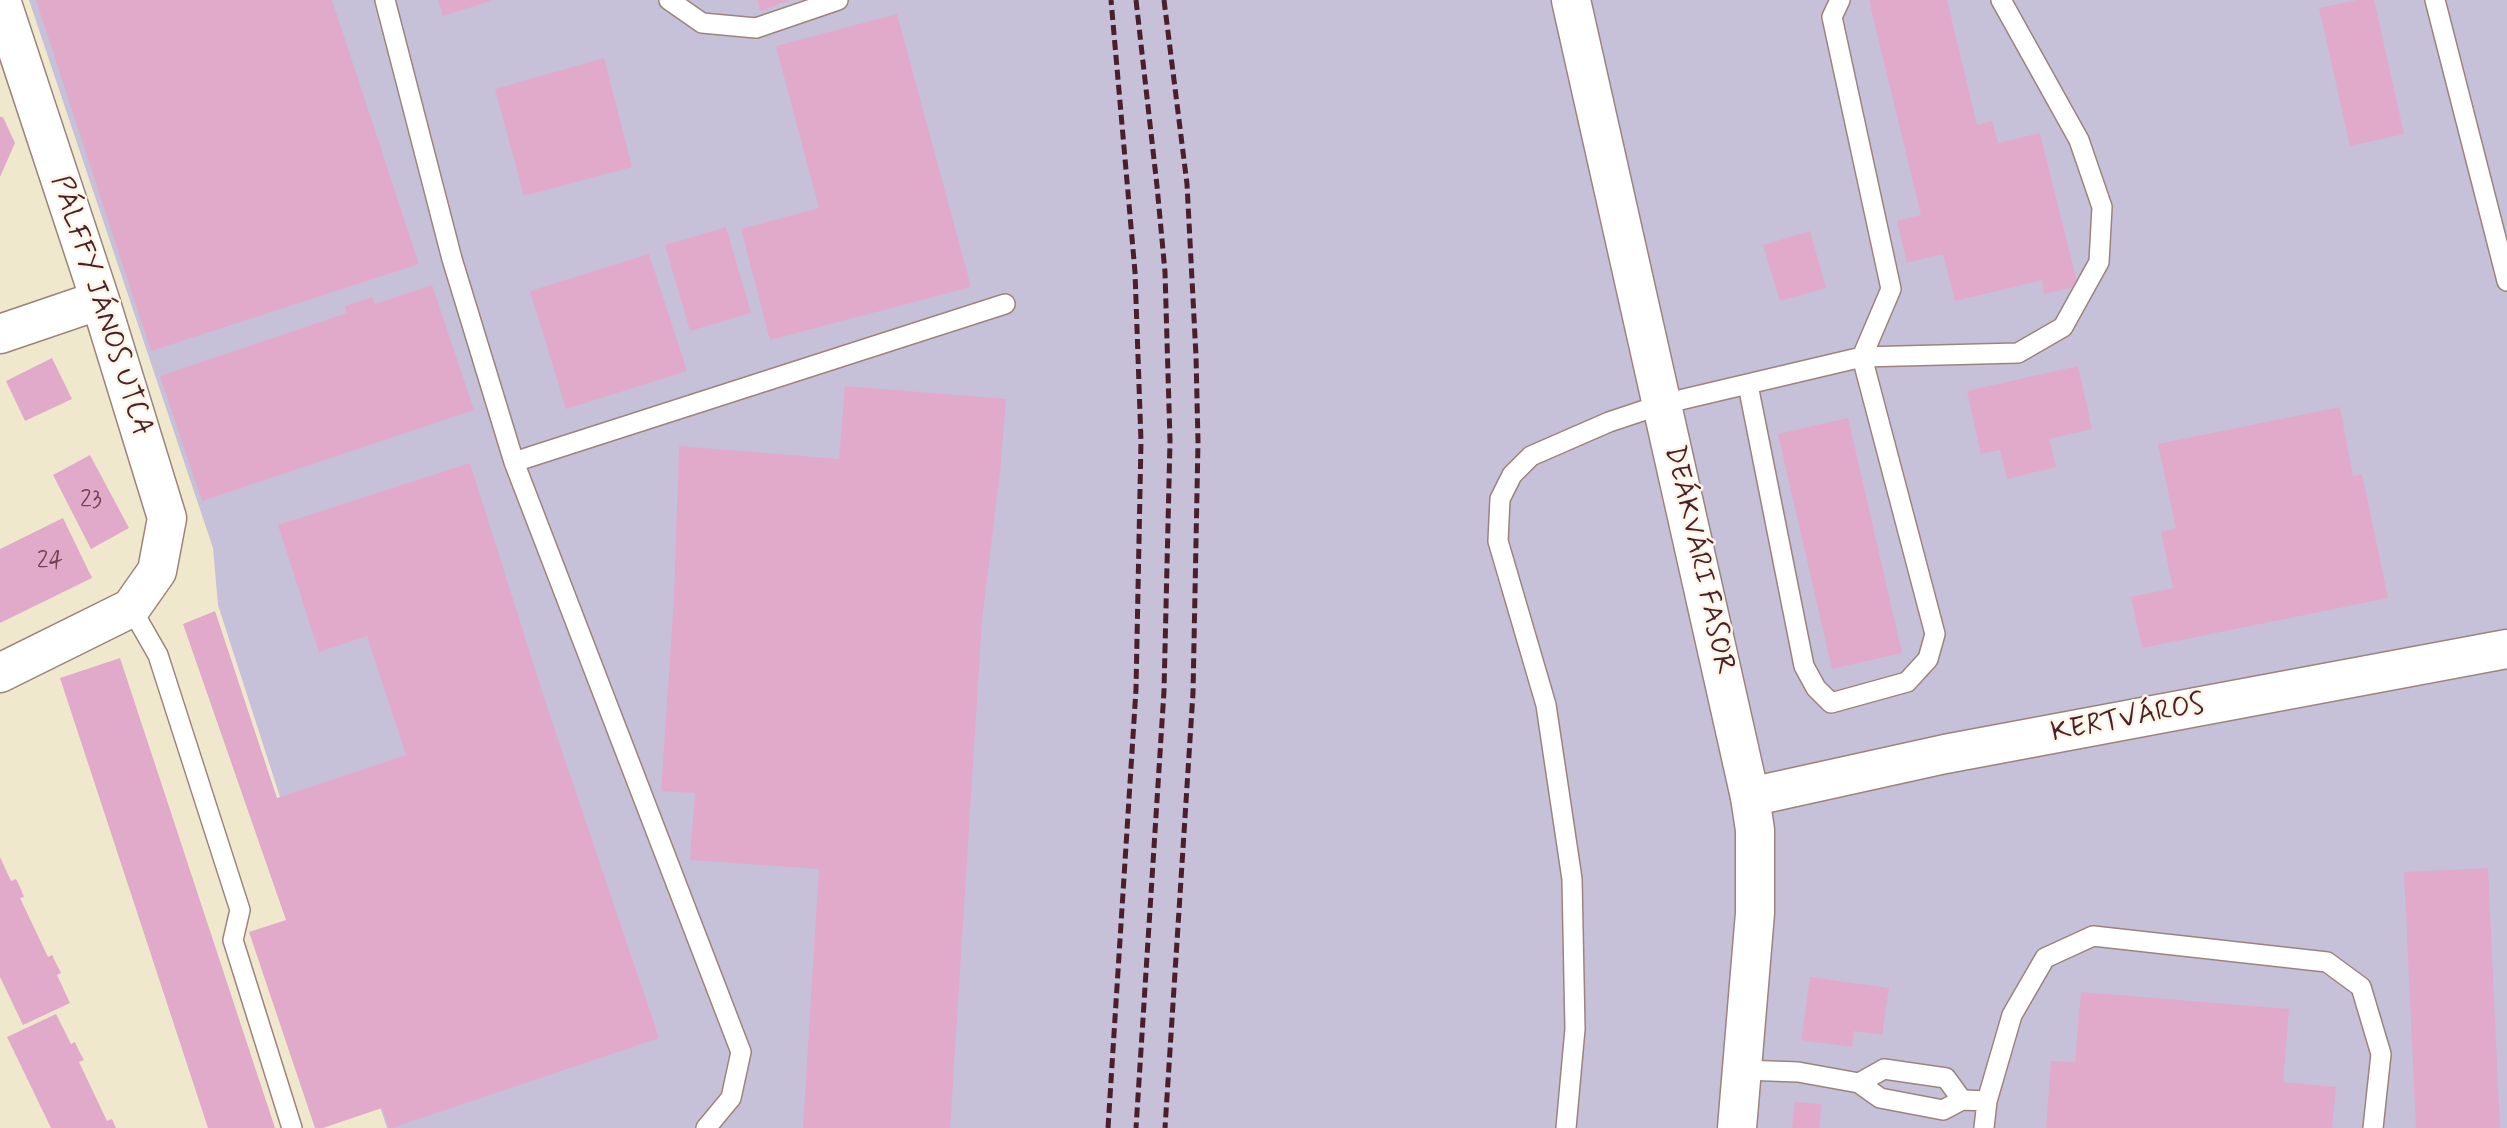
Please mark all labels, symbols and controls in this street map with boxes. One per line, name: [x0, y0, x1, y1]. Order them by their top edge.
street label: PÁLFFY JÁNOS UTCA: [42, 172, 158, 440]
street label: DEÁKVÁRI FASOR: [1655, 442, 1741, 678]
house number: 23: [80, 487, 102, 515]
house number: 24: [37, 548, 63, 576]
street label: KERTVÁROS: [2048, 689, 2208, 751]

